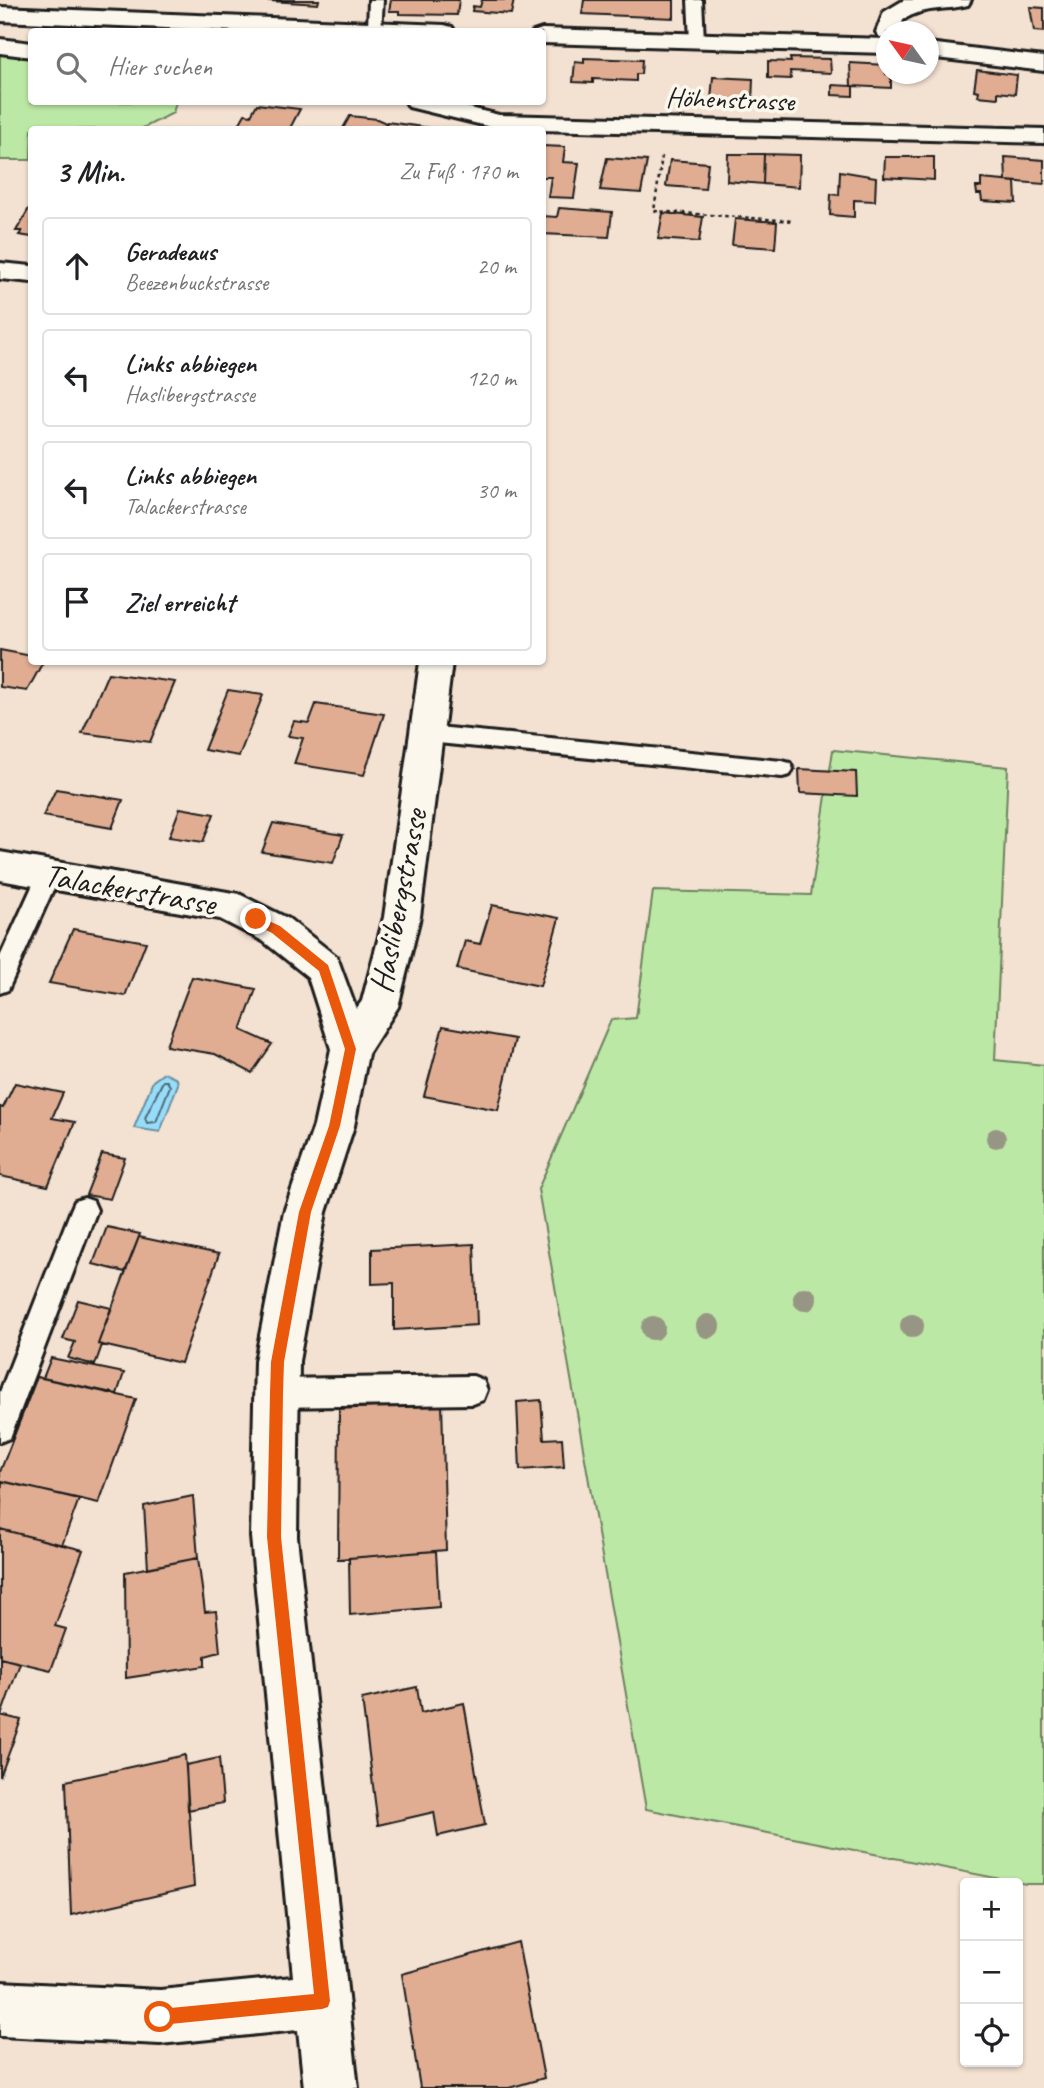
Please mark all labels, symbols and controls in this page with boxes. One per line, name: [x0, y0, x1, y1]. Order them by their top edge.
north arrow: [876, 21, 939, 84]
search box: [28, 28, 546, 105]
icon: search: [52, 48, 90, 86]
text: Hier suchen: [108, 50, 212, 83]
street label: Höhenstrasse: [665, 79, 797, 119]
text: 3 Min.: [56, 153, 125, 191]
text: Zu Fuß · 170 m: [399, 157, 518, 186]
text: Geradeaus: [125, 235, 216, 268]
icon: ahead: [58, 247, 96, 285]
text: 20 m: [477, 252, 516, 281]
text: Beezenbuckstrasse: [125, 268, 268, 297]
text: Links abbiegen: [125, 347, 256, 380]
icon: left: [58, 359, 96, 397]
text: 120 m: [467, 364, 516, 393]
text: Haslibergstrasse: [125, 380, 255, 409]
text: Links abbiegen: [125, 459, 256, 492]
icon: left: [58, 471, 96, 509]
text: 30 m: [477, 476, 516, 505]
text: Talackerstrasse: [125, 492, 246, 521]
icon: arrive: [58, 583, 96, 621]
text: Ziel erreicht: [125, 586, 235, 619]
street label: Haslibergstrasse: [360, 803, 437, 996]
street label: Talackerstrasse: [41, 853, 221, 925]
route end: [240, 903, 271, 934]
map controls: [960, 1878, 1023, 2067]
button: +: [960, 1878, 1023, 1941]
button: −: [960, 1941, 1023, 2004]
route start: [144, 2001, 175, 2032]
button: locate: [960, 2004, 1023, 2067]

